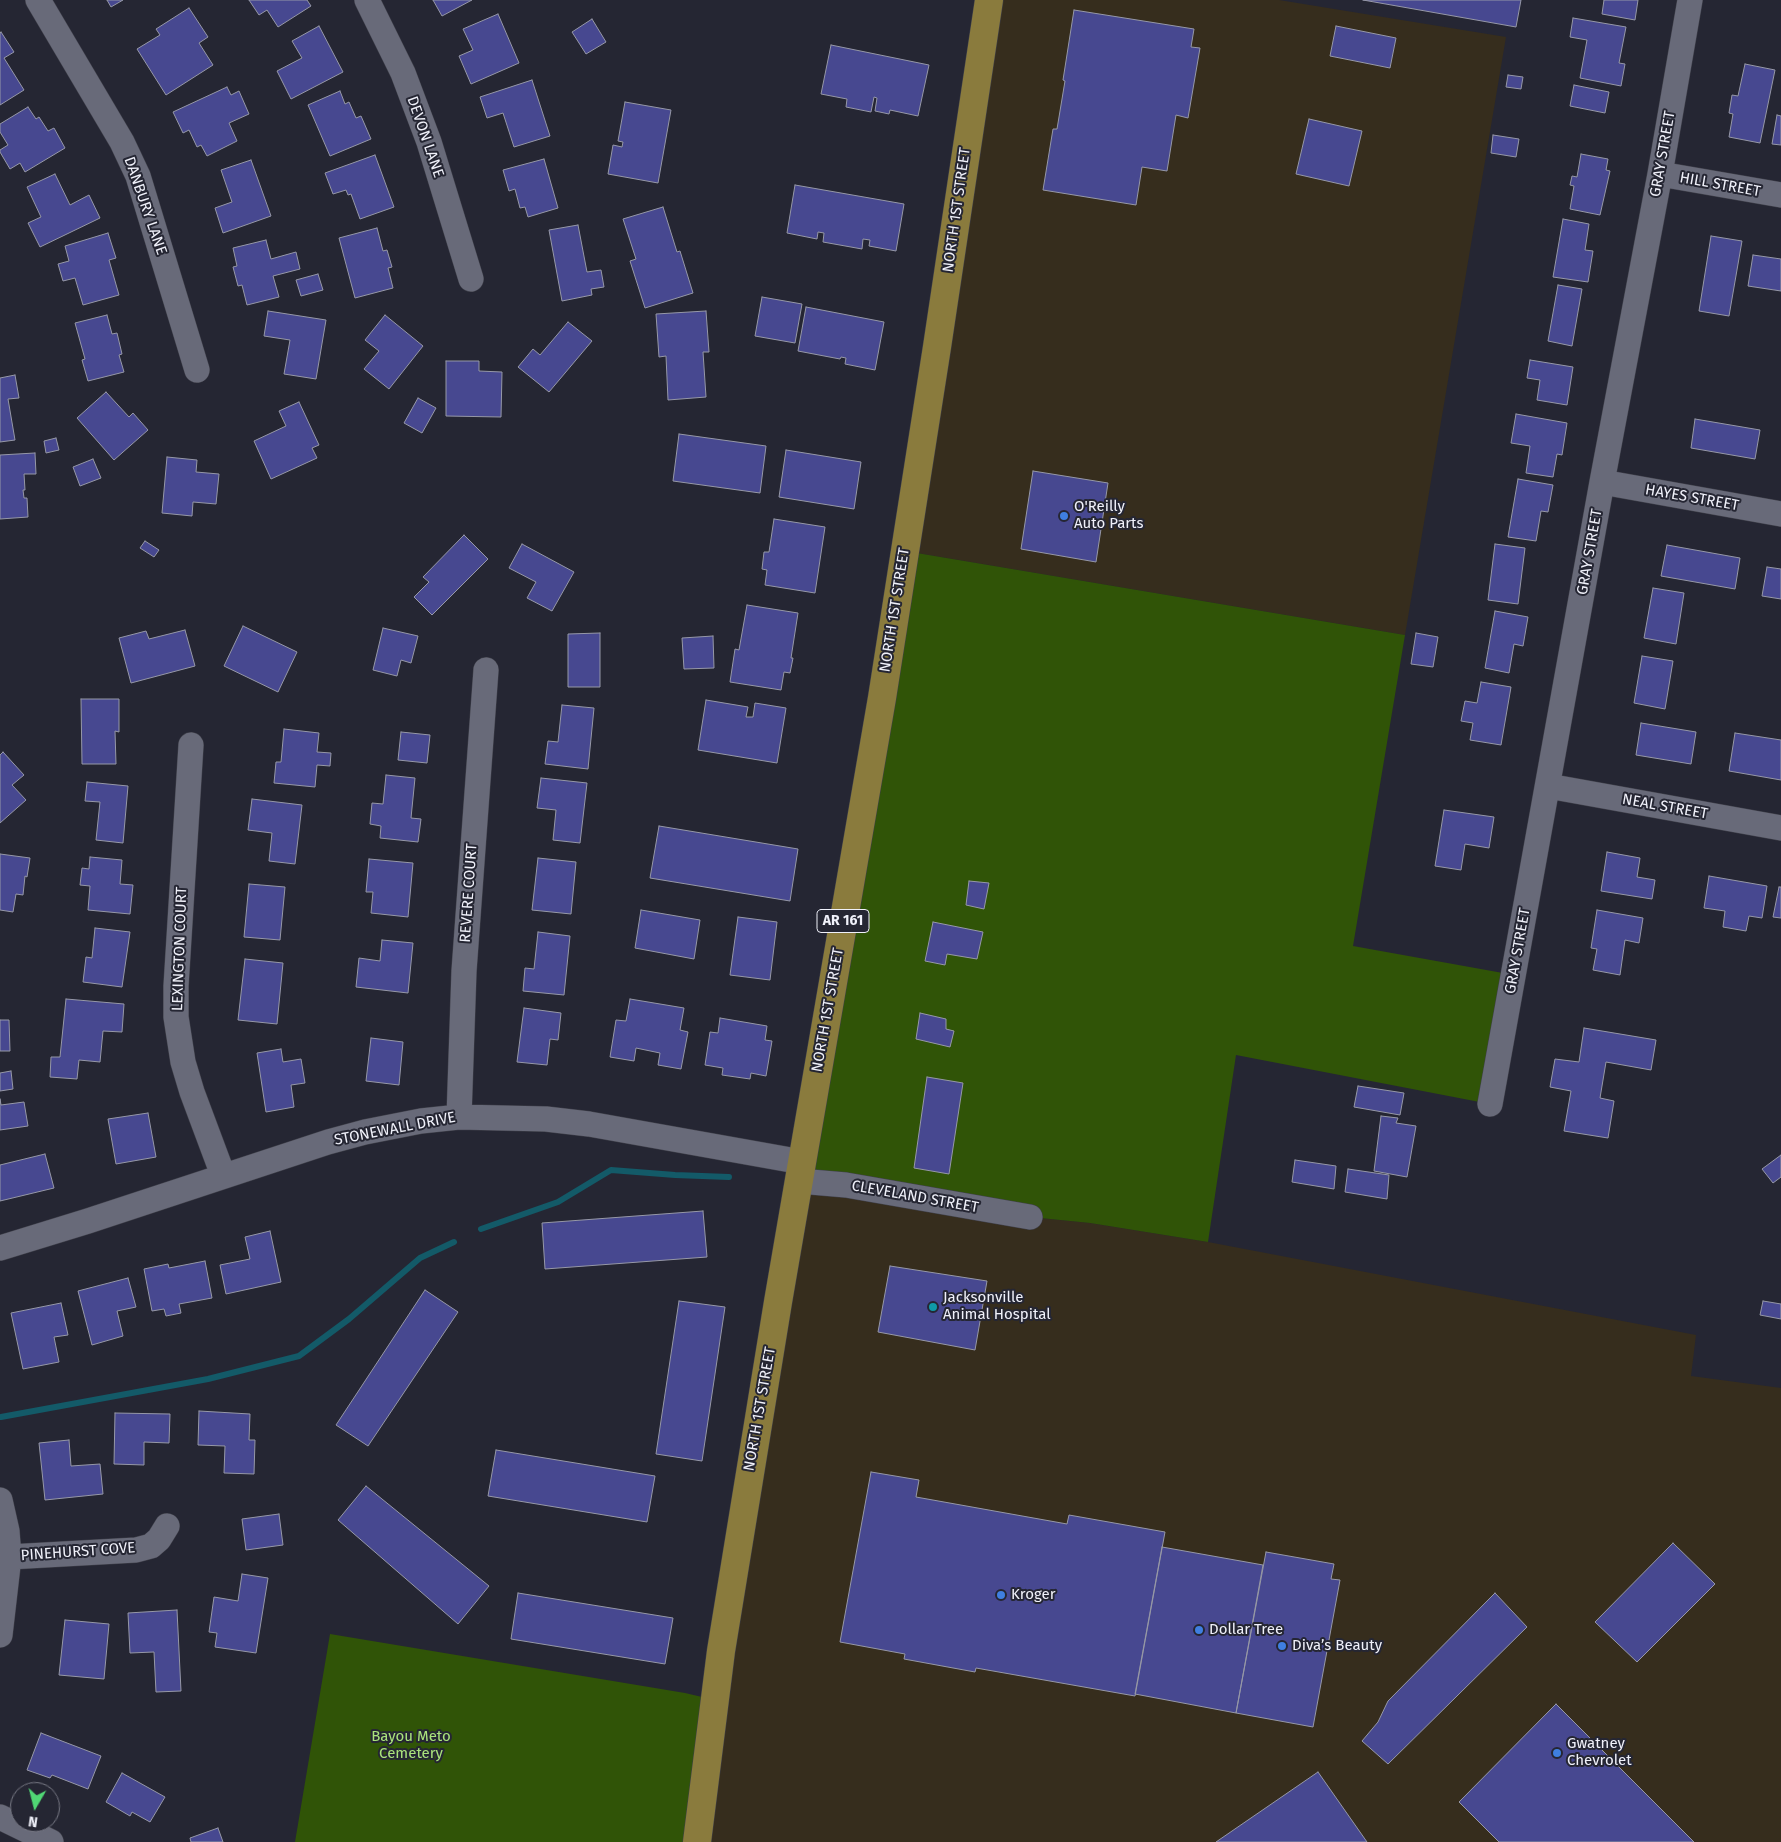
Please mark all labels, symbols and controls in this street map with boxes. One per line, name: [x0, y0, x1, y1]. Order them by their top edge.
street label: DEVON LANE: [403, 94, 447, 180]
street label: GRAY STREET: [1647, 110, 1679, 198]
street label: NORTH 1ST STREET: [939, 146, 975, 274]
street label: DANBURY LANE: [120, 155, 170, 257]
street label: HILL STREET: [1678, 169, 1762, 201]
street label: HAYES STREET: [1644, 481, 1740, 515]
place label: O'Reilly Auto Parts: [1074, 498, 1144, 533]
street label: GRAY STREET: [1574, 508, 1606, 596]
marker: O'Reilly Auto Parts: [1058, 510, 1070, 522]
street label: NORTH 1ST STREET: [876, 546, 914, 674]
street label: NEAL STREET: [1621, 791, 1709, 823]
street label: REVERE COURT: [457, 843, 481, 943]
street label: LEXINGTON COURT: [169, 887, 191, 1011]
street label: GRAY STREET: [1502, 907, 1534, 995]
road number: AR 161: [817, 909, 869, 932]
street label: NORTH 1ST STREET: [808, 946, 848, 1074]
street label: STONEWALL DRIVE: [333, 1108, 457, 1150]
street label: CLEVELAND STREET: [850, 1177, 980, 1217]
place label: Jacksonville Animal Hospital: [943, 1289, 1051, 1324]
marker: Jacksonville Animal Hospital: [927, 1301, 939, 1313]
street label: NORTH 1ST STREET: [740, 1345, 780, 1473]
street label: PINEHURST COVE: [20, 1539, 136, 1565]
place label: Kroger: [1011, 1586, 1055, 1604]
marker: Kroger: [995, 1589, 1007, 1601]
place label: Dollar Tree: [1209, 1621, 1283, 1639]
marker: Dollar Tree: [1193, 1624, 1205, 1636]
place label: Diva’s Beauty: [1292, 1637, 1382, 1655]
marker: Diva’s Beauty: [1276, 1640, 1288, 1652]
park label: Bayou Meto Cemetery: [371, 1728, 451, 1763]
place label: Gwatney Chevrolet: [1567, 1735, 1632, 1770]
marker: Gwatney Chevrolet: [1551, 1747, 1563, 1759]
north arrow: [10, 1782, 60, 1832]
text: N: [27, 1812, 39, 1830]

